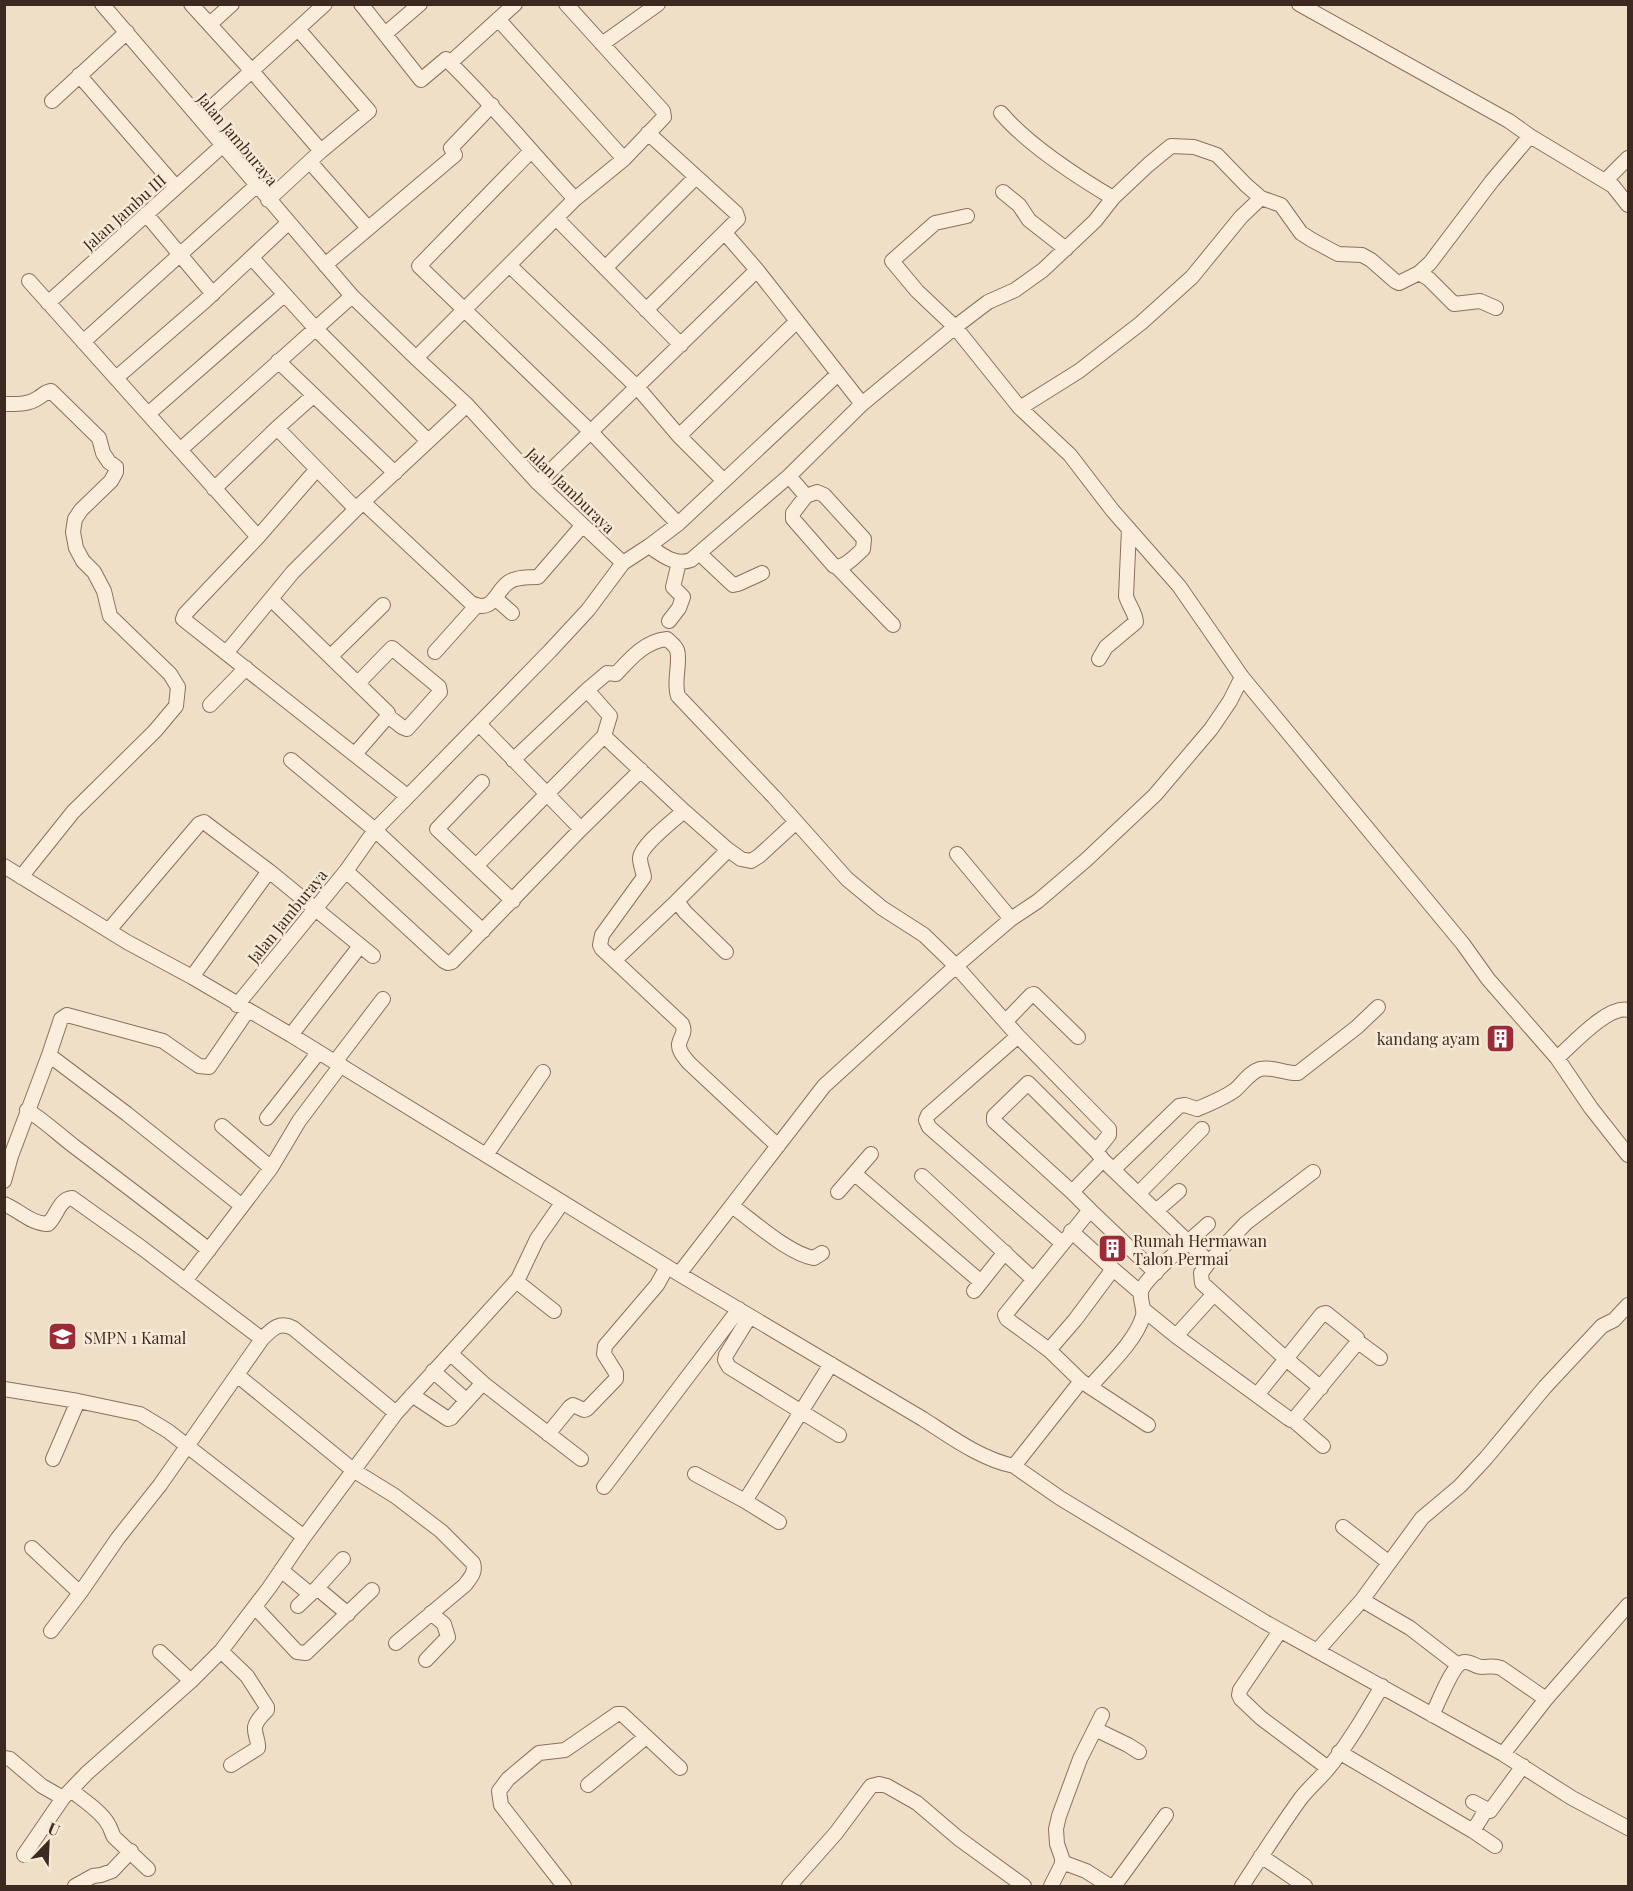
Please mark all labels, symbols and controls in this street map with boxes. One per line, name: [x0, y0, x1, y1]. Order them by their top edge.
street label: Jalan Jamburaya: [192, 87, 283, 190]
street label: Jalan Jambu III: [77, 169, 170, 255]
street label: Jalan Jamburaya: [522, 442, 620, 538]
street label: Jalan Jamburaya: [242, 865, 331, 968]
building icon: kandang ayam: [1485, 1022, 1517, 1054]
place label: kandang ayam: [1377, 1028, 1480, 1049]
place label: Rumah Hermawan Talon Permai: [1133, 1230, 1268, 1269]
building icon: Rumah Hermawan Talon Permai: [1096, 1233, 1128, 1265]
school or university icon: SMPN 1 Kamal: [47, 1321, 79, 1353]
place label: SMPN 1 Kamal: [84, 1327, 187, 1348]
north arrow: [18, 1813, 78, 1873]
text: U: [45, 1817, 63, 1841]

